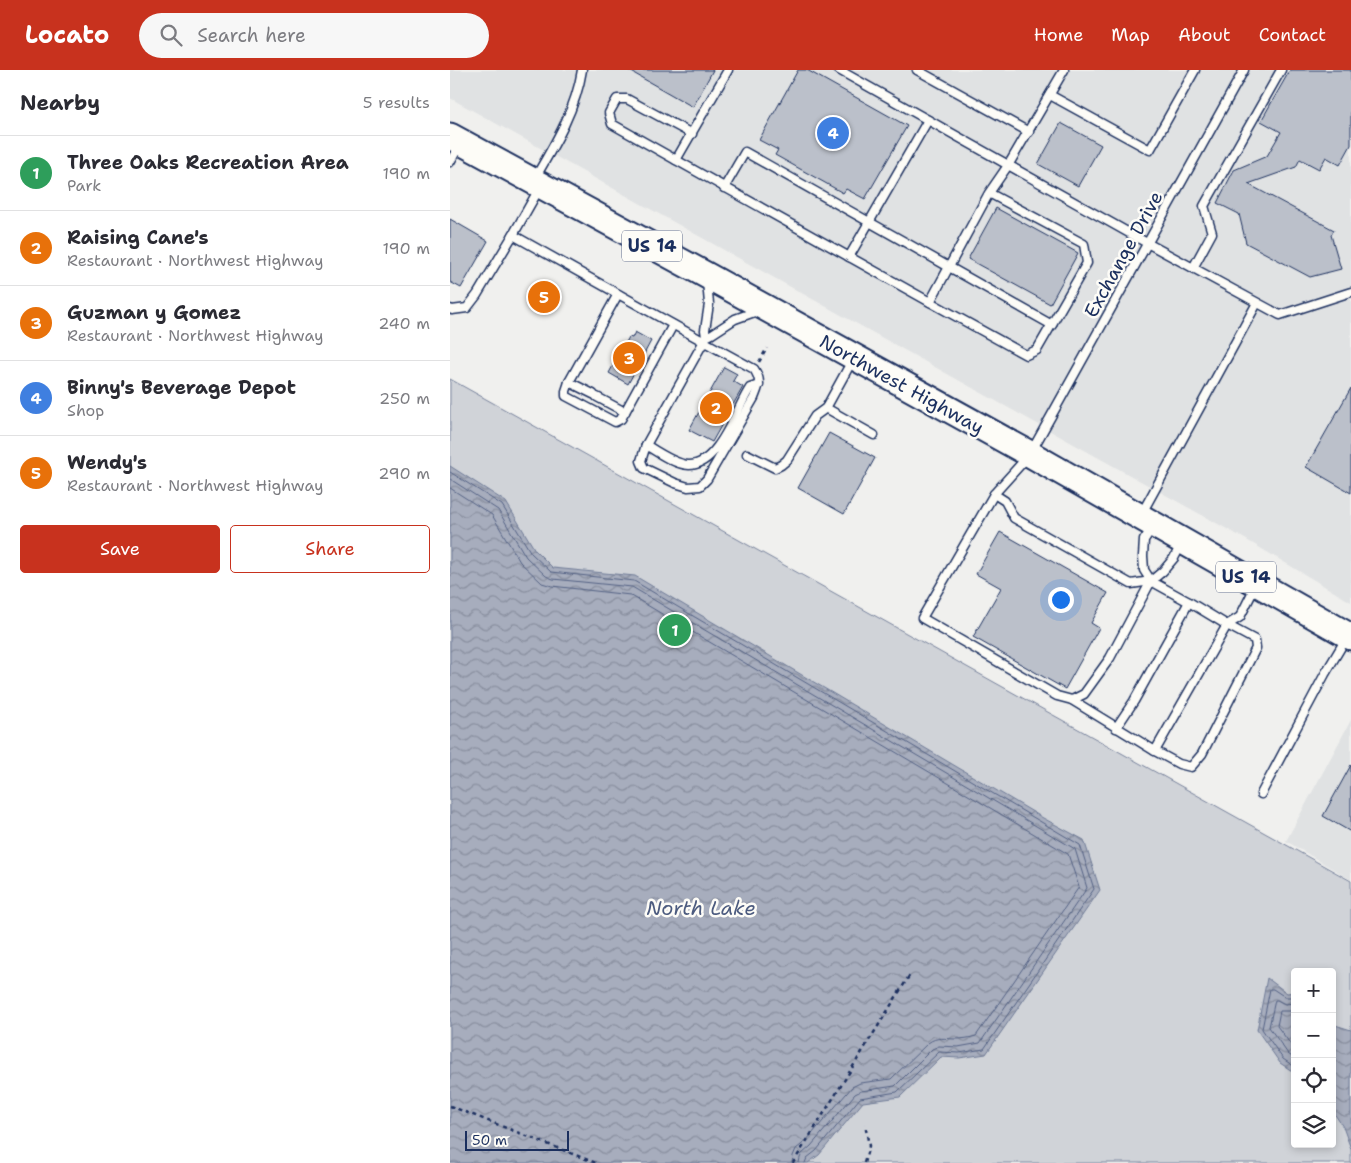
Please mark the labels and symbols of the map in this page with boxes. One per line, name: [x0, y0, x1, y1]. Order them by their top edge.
pin: 4: [817, 114, 849, 152]
street label: Exchange Drive: [1078, 187, 1169, 322]
road number: US 14: [622, 230, 682, 262]
pin: 5: [528, 278, 560, 316]
street label: Northwest Highway: [815, 329, 988, 440]
pin: 3: [613, 339, 645, 377]
pin: 2: [700, 389, 732, 427]
road number: US 14: [1216, 562, 1276, 592]
your location: [1048, 587, 1074, 613]
pin: 1: [659, 611, 691, 649]
water label: North Lake: [646, 895, 756, 921]
scale bar: [465, 1128, 569, 1151]

